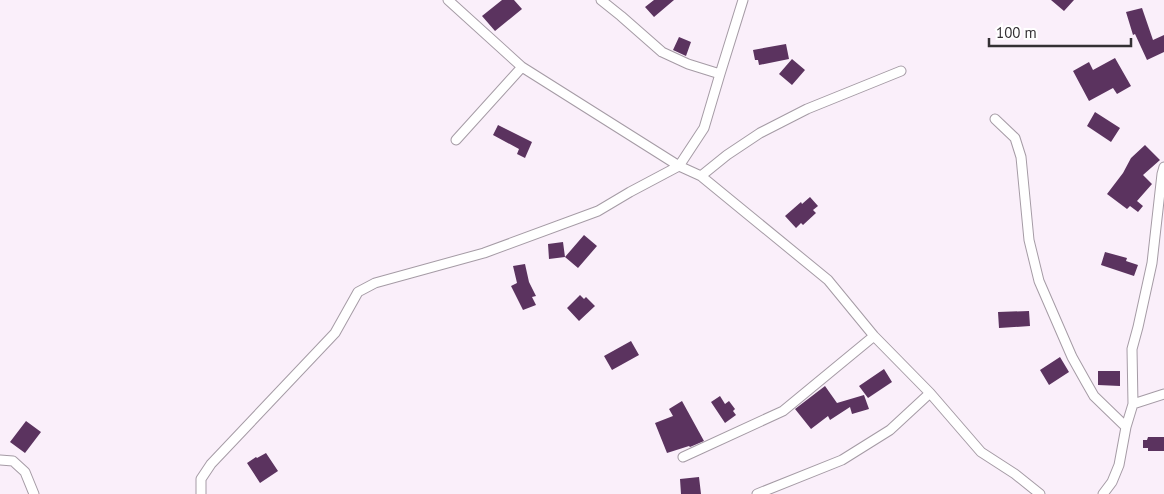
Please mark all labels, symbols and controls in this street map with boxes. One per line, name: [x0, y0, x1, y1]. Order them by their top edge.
scale bar: [989, 15, 1132, 47]
text: 100 m: [996, 23, 1037, 42]

